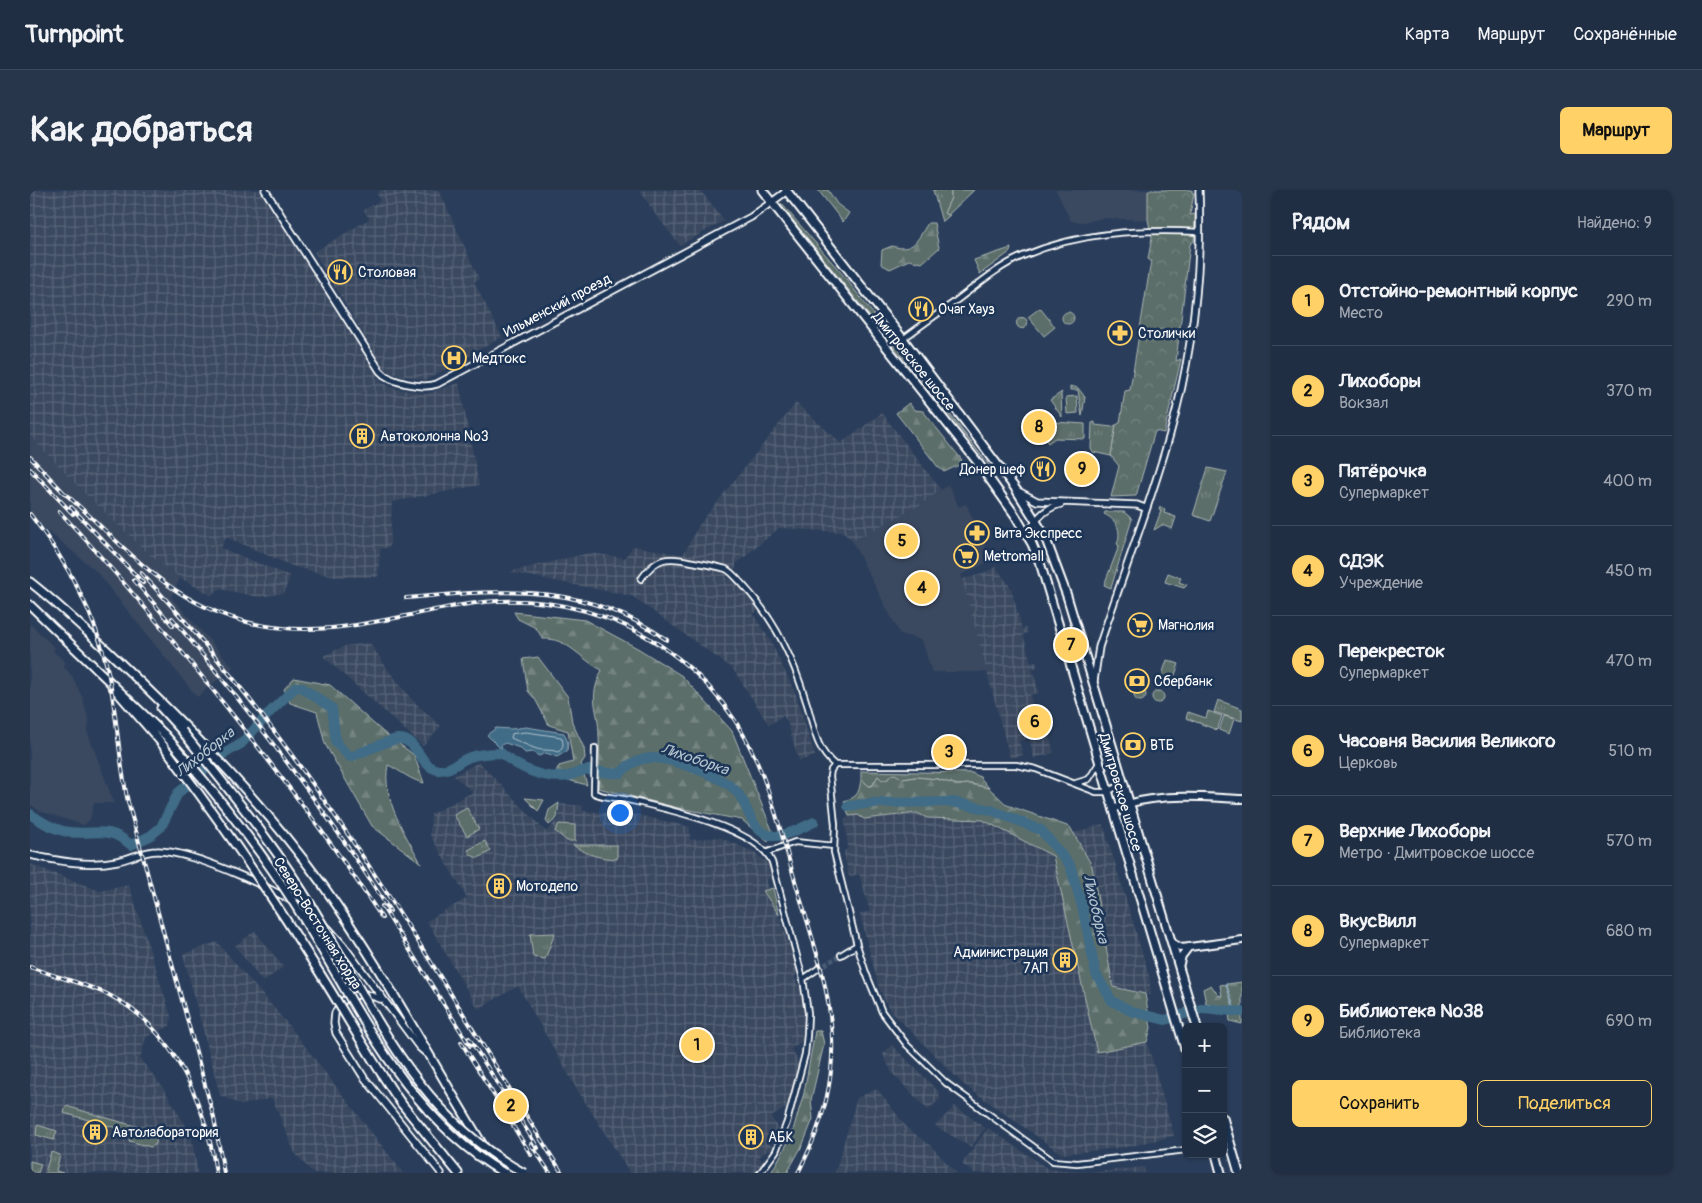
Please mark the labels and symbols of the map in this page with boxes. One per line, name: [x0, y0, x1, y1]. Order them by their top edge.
restaurant icon: Столовая: [327, 259, 353, 285]
place label: Столовая: [358, 264, 416, 281]
street label: Ильменский проезд: [501, 270, 614, 341]
restaurant icon: Очаг Хауз: [908, 296, 934, 322]
place label: Очаг Хауз: [938, 301, 995, 318]
street label: Дмитровское шоссе: [868, 308, 959, 414]
pharmacy icon: Столички: [1107, 320, 1133, 346]
place label: Столички: [1138, 325, 1195, 342]
hospital icon: Медтокс: [441, 345, 467, 371]
place label: Медтокс: [472, 350, 526, 367]
pin: 8: [1023, 408, 1055, 446]
building icon: Автоколонна №3: [349, 423, 375, 449]
place label: Автоколонна №3: [380, 428, 489, 445]
pin: 9: [1066, 450, 1098, 488]
restaurant icon: Донер шеф: [1030, 456, 1056, 482]
place label: Донер шеф: [959, 461, 1026, 478]
pharmacy icon: Вита Экспресс: [964, 520, 990, 546]
pin: 5: [886, 522, 918, 560]
place label: Вита Экспресс: [994, 525, 1082, 542]
supermarket icon: Metromall: [953, 543, 979, 569]
place label: Metromall: [984, 548, 1044, 565]
pin: 4: [906, 569, 938, 607]
supermarket icon: Магнолия: [1127, 612, 1153, 638]
place label: Магнолия: [1158, 617, 1214, 634]
pin: 7: [1055, 626, 1087, 664]
bank icon: Сбербанк: [1124, 668, 1150, 694]
place label: Сбербанк: [1154, 673, 1213, 690]
pin: 6: [1019, 703, 1051, 741]
water label: Лихоборка: [172, 723, 239, 781]
street label: Дмитровское шоссе: [1095, 730, 1146, 853]
bank icon: ВТБ: [1120, 732, 1146, 758]
pin: 3: [933, 733, 965, 771]
place label: ВТБ: [1150, 737, 1174, 754]
water label: Лихоборка: [659, 739, 732, 780]
your location: [607, 800, 633, 826]
street label: Северо-Восточная хорда: [270, 854, 365, 992]
building icon: Мотодепо: [486, 873, 512, 899]
water label: Лихоборка: [1078, 873, 1113, 946]
place label: Мотодепо: [516, 878, 579, 895]
place label: Администрация 7АП: [953, 944, 1048, 977]
building icon: Администрация 7АП: [1052, 947, 1078, 973]
pin: 1: [681, 1026, 713, 1064]
pin: 2: [495, 1087, 527, 1125]
building icon: Автолаборатория: [82, 1119, 108, 1145]
place label: Автолаборатория: [112, 1124, 219, 1141]
building icon: АБК: [738, 1124, 764, 1150]
place label: АБК: [768, 1129, 794, 1146]

